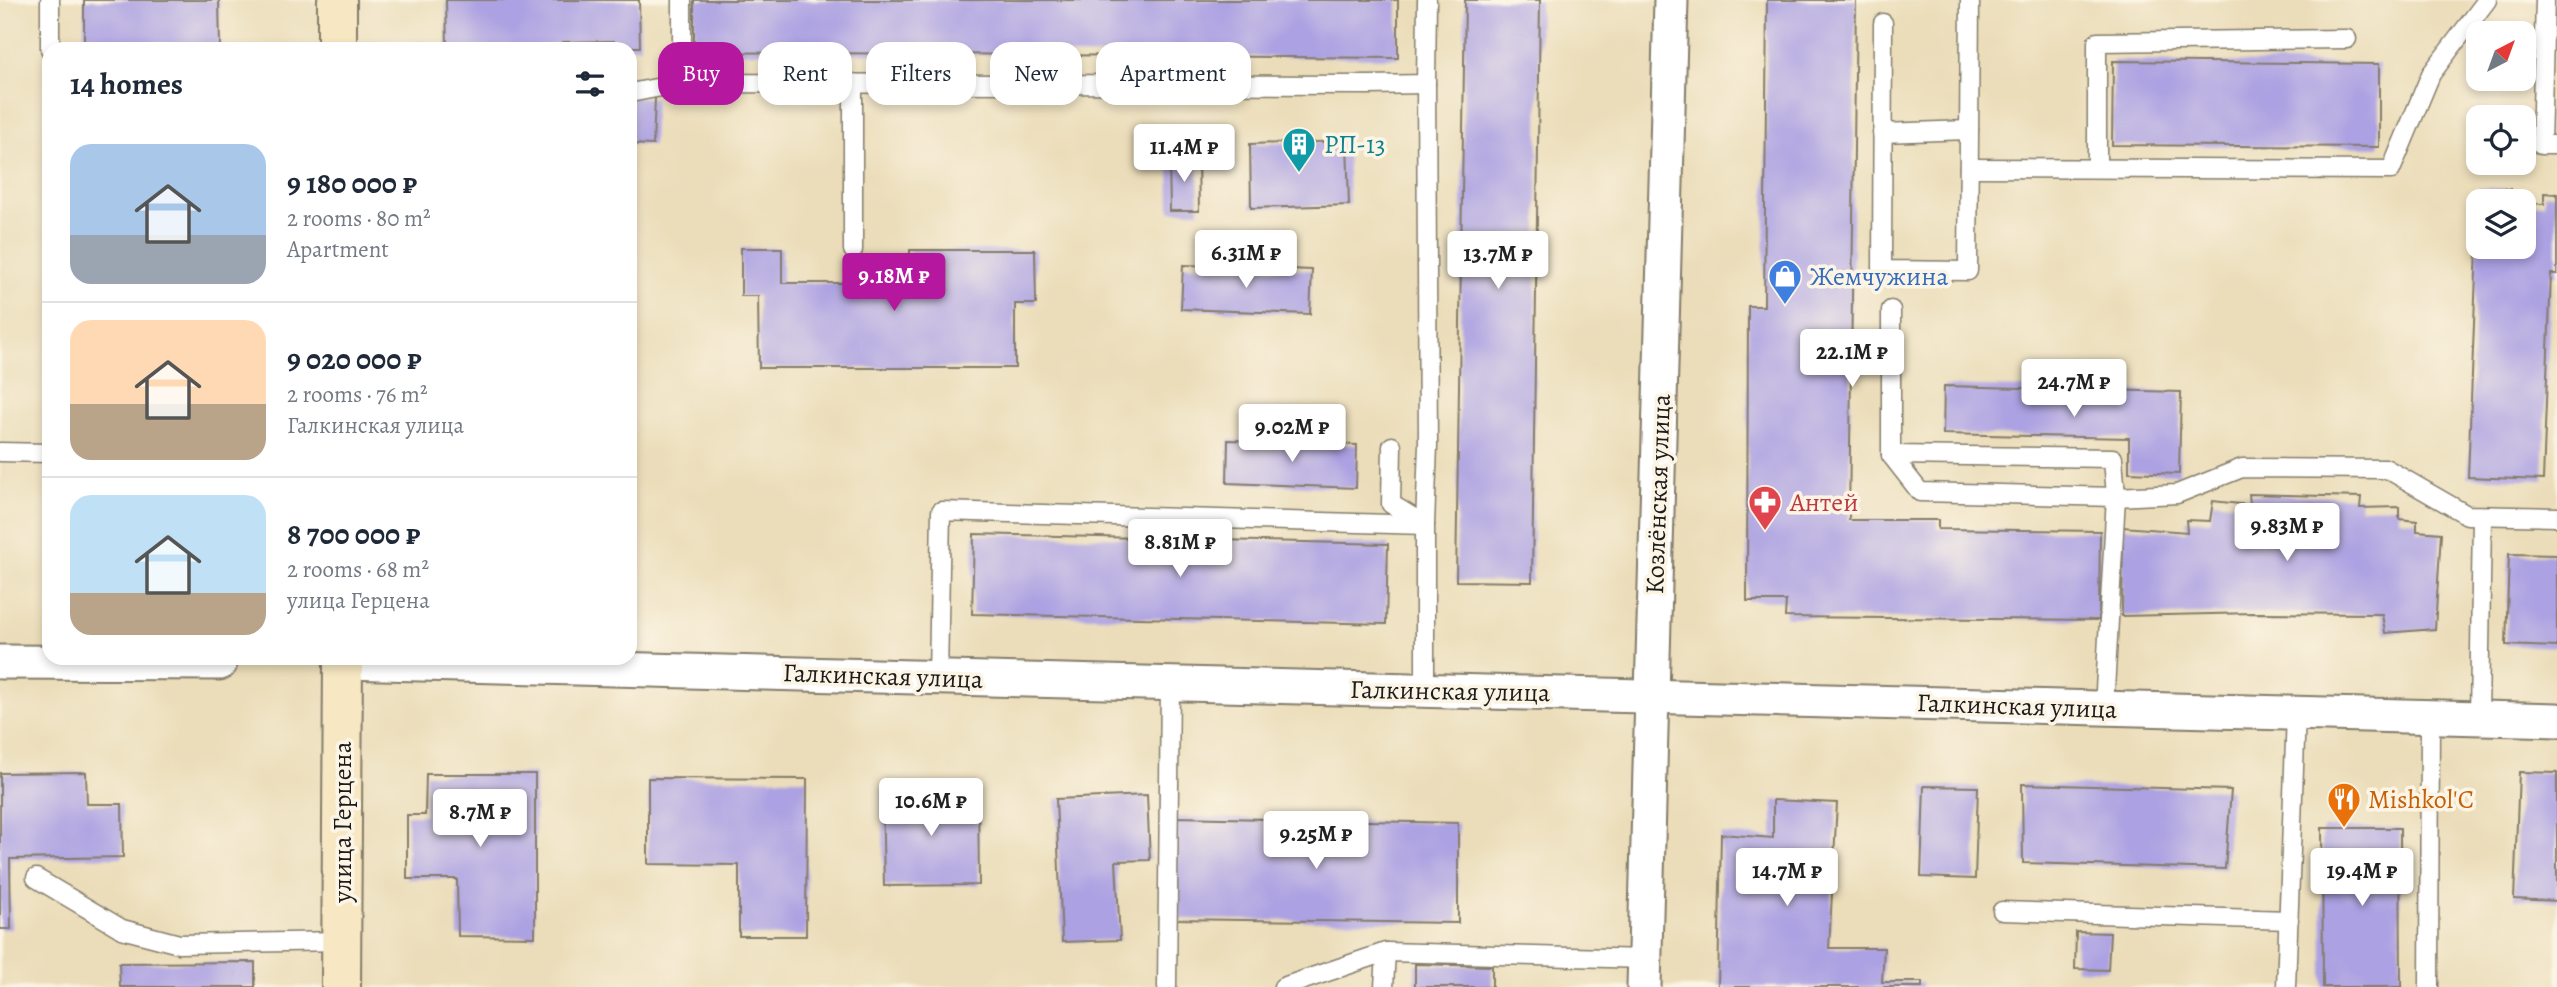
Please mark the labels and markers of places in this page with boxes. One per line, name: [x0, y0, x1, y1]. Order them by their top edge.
pin: 11.4M ₽: [1119, 124, 1249, 184]
building icon: РП-13: [1280, 125, 1318, 174]
place label: РП-13: [1324, 127, 1386, 162]
pin: 6.31M ₽: [1181, 230, 1311, 290]
pin: 13.7M ₽: [1433, 232, 1563, 291]
pin: 9.18M ₽: [829, 254, 959, 313]
shop icon: Жемчужина: [1766, 257, 1804, 306]
place label: Жемчужина: [1810, 259, 1948, 294]
pin: 22.1M ₽: [1787, 330, 1917, 389]
pin: 24.7M ₽: [2009, 360, 2139, 419]
pin: 9.02M ₽: [1227, 405, 1357, 464]
pharmacy icon: Антей: [1746, 483, 1784, 532]
place label: Антей: [1789, 485, 1858, 520]
pin: 9.83M ₽: [2222, 504, 2352, 563]
pin: 8.81M ₽: [1115, 520, 1245, 579]
pin: 10.6M ₽: [866, 778, 996, 838]
restaurant icon: Mishkol'C: [2325, 780, 2363, 829]
place label: Mishkol'C: [2368, 782, 2474, 817]
pin: 8.7M ₽: [423, 790, 537, 849]
pin: 9.25M ₽: [1251, 812, 1381, 871]
pin: 14.7M ₽: [1722, 848, 1852, 908]
pin: 19.4M ₽: [2297, 848, 2427, 908]

